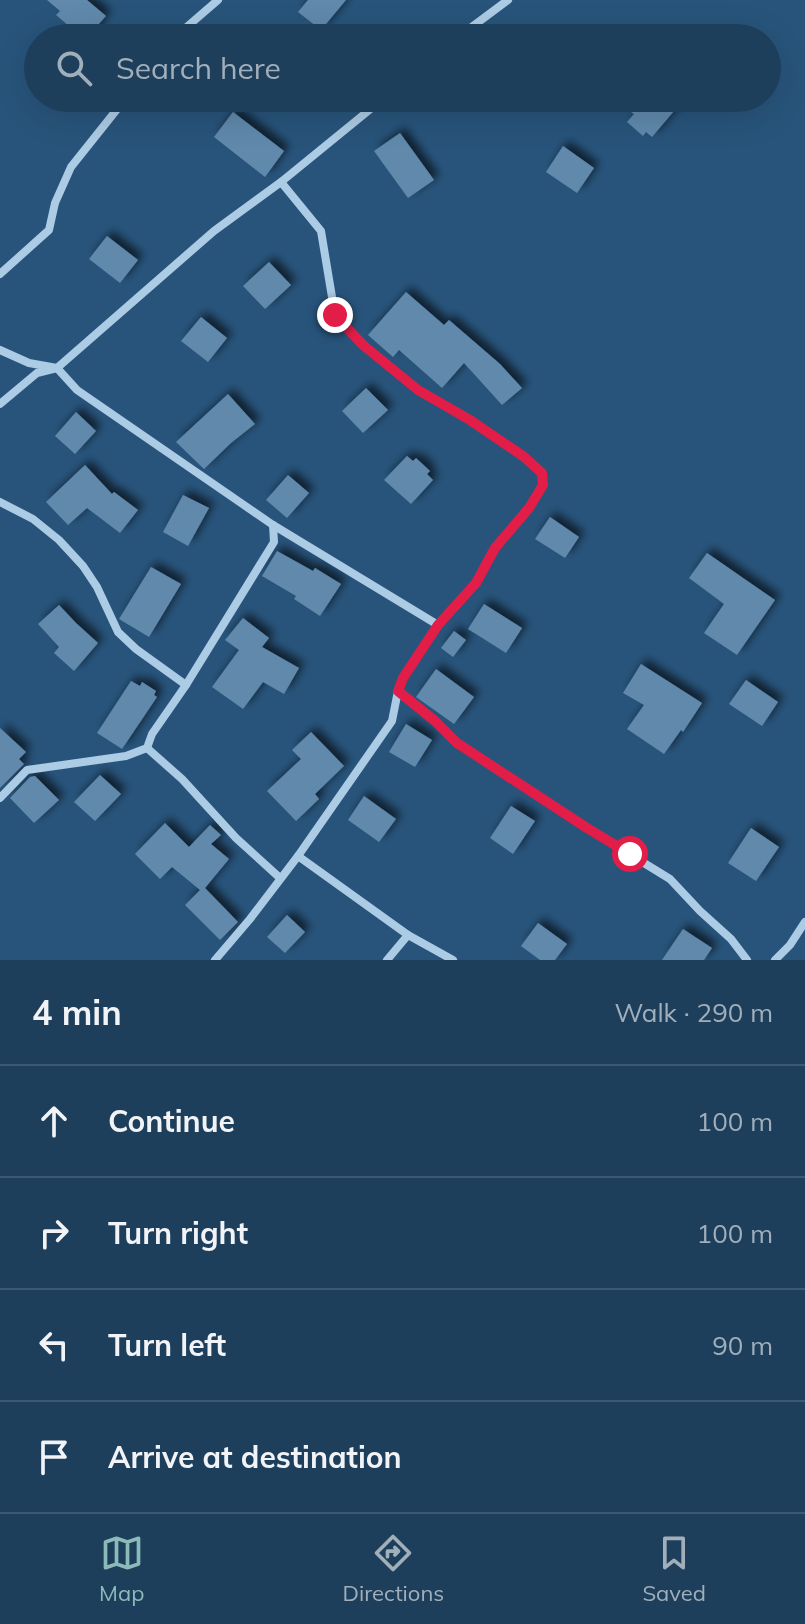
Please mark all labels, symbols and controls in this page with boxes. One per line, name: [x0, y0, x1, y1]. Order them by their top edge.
search box: [24, 24, 781, 112]
icon: search: [52, 46, 96, 90]
text: Search here: [116, 49, 281, 87]
route end: [317, 297, 353, 333]
route start: [612, 836, 648, 872]
text: 4 min: [32, 991, 122, 1034]
text: Walk · 290 m: [614, 996, 773, 1029]
icon: ahead: [32, 1099, 76, 1143]
text: Continue: [108, 1102, 235, 1140]
text: 100 m: [697, 1105, 773, 1138]
icon: right: [32, 1211, 76, 1255]
text: Turn right: [108, 1214, 248, 1252]
text: 100 m: [697, 1217, 773, 1250]
icon: left: [32, 1323, 76, 1367]
text: Turn left: [108, 1326, 226, 1364]
text: 90 m: [712, 1329, 773, 1362]
icon: arrive: [32, 1435, 76, 1479]
text: Arrive at destination: [108, 1438, 402, 1476]
tab: Map: [99, 1531, 144, 1607]
tab: Directions: [343, 1531, 444, 1607]
tab: Saved: [642, 1531, 706, 1607]

